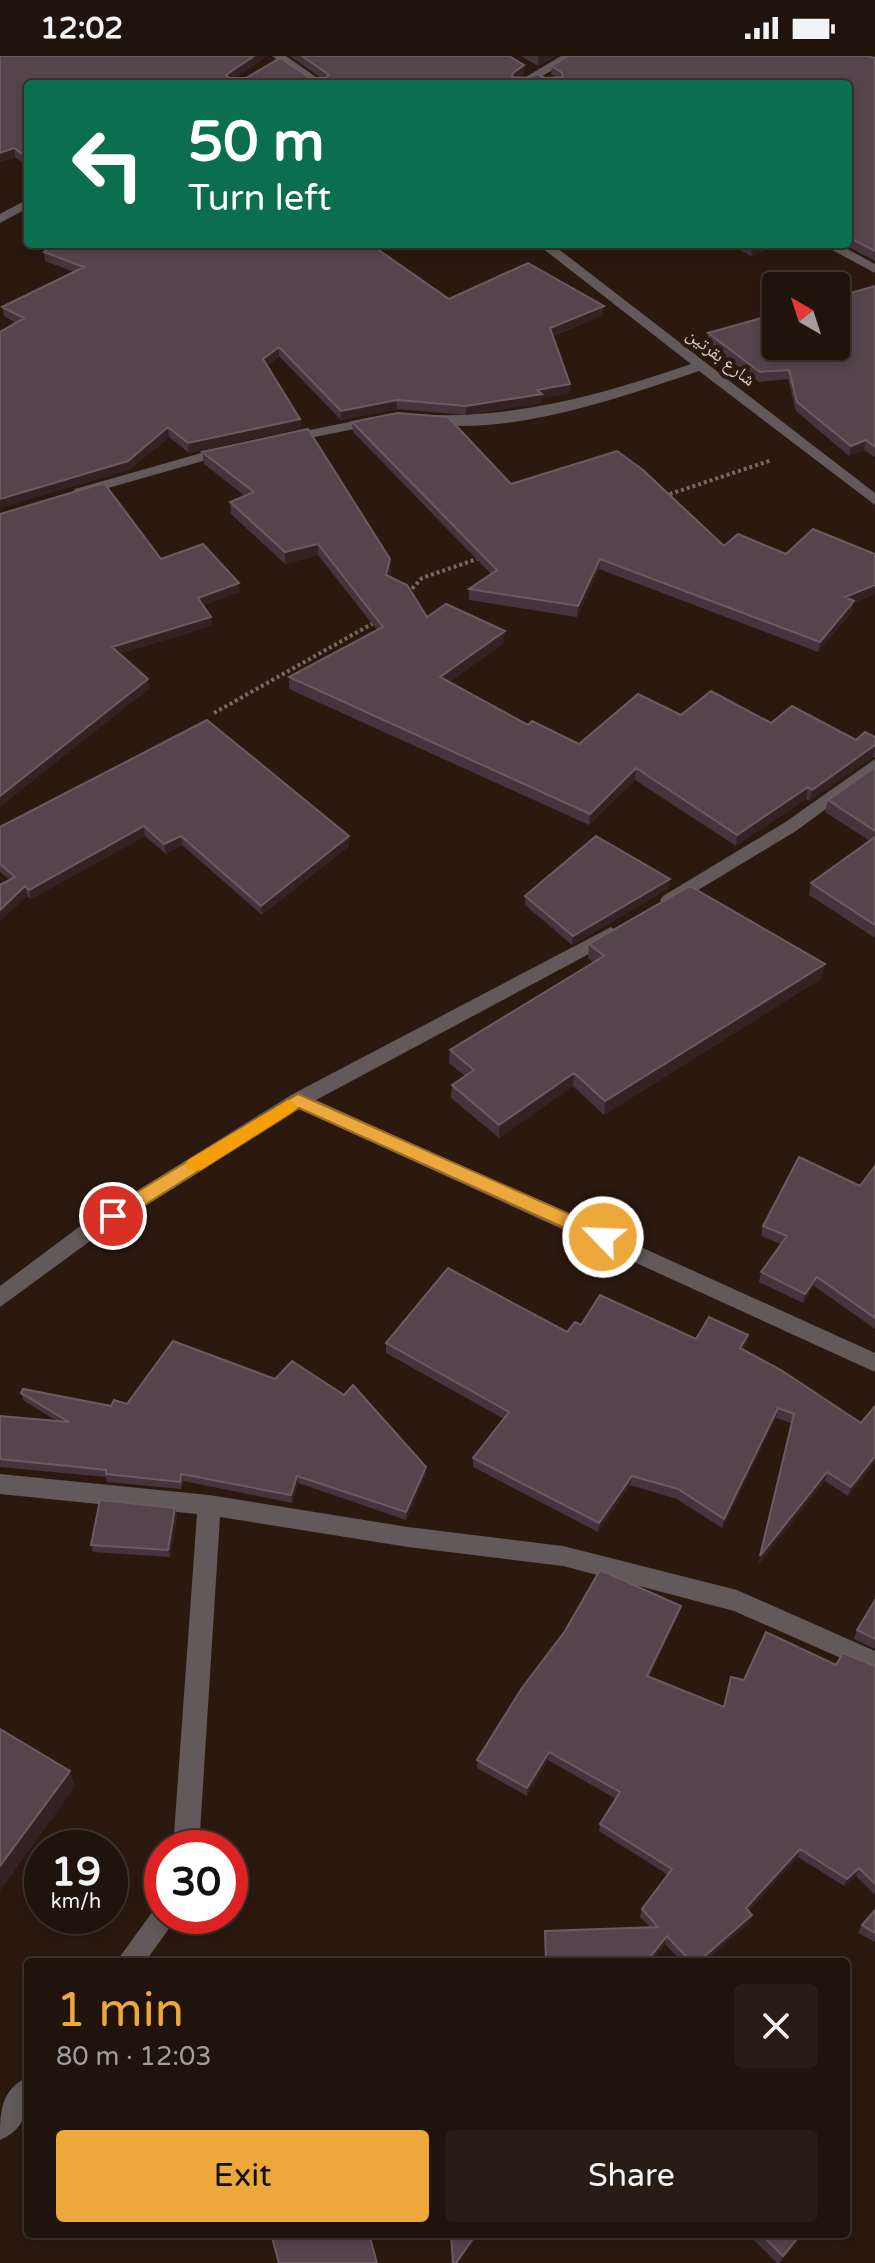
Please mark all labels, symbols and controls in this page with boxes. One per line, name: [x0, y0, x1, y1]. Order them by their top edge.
text: 12:02: [40, 10, 123, 47]
text: 50 m: [188, 109, 324, 176]
icon: left: [56, 112, 160, 216]
text: Turn left: [188, 177, 331, 220]
north arrow: [762, 272, 850, 360]
map controls: [762, 272, 850, 360]
street label: شارع بقرتين: [682, 323, 760, 391]
pin: [79, 1182, 147, 1250]
icon: arrive: [91, 1194, 135, 1238]
position arrow: [561, 1195, 645, 1279]
speed limit sign: 30: [144, 1830, 248, 1934]
text: 19: [51, 1848, 101, 1896]
text: km/h: [51, 1890, 101, 1914]
text: 1 min: [56, 1982, 184, 2040]
button: close: [734, 1984, 818, 2068]
text: 80 m · 12:03: [56, 2041, 212, 2072]
button: Exit: [56, 2130, 429, 2222]
button: Share: [445, 2130, 818, 2222]

